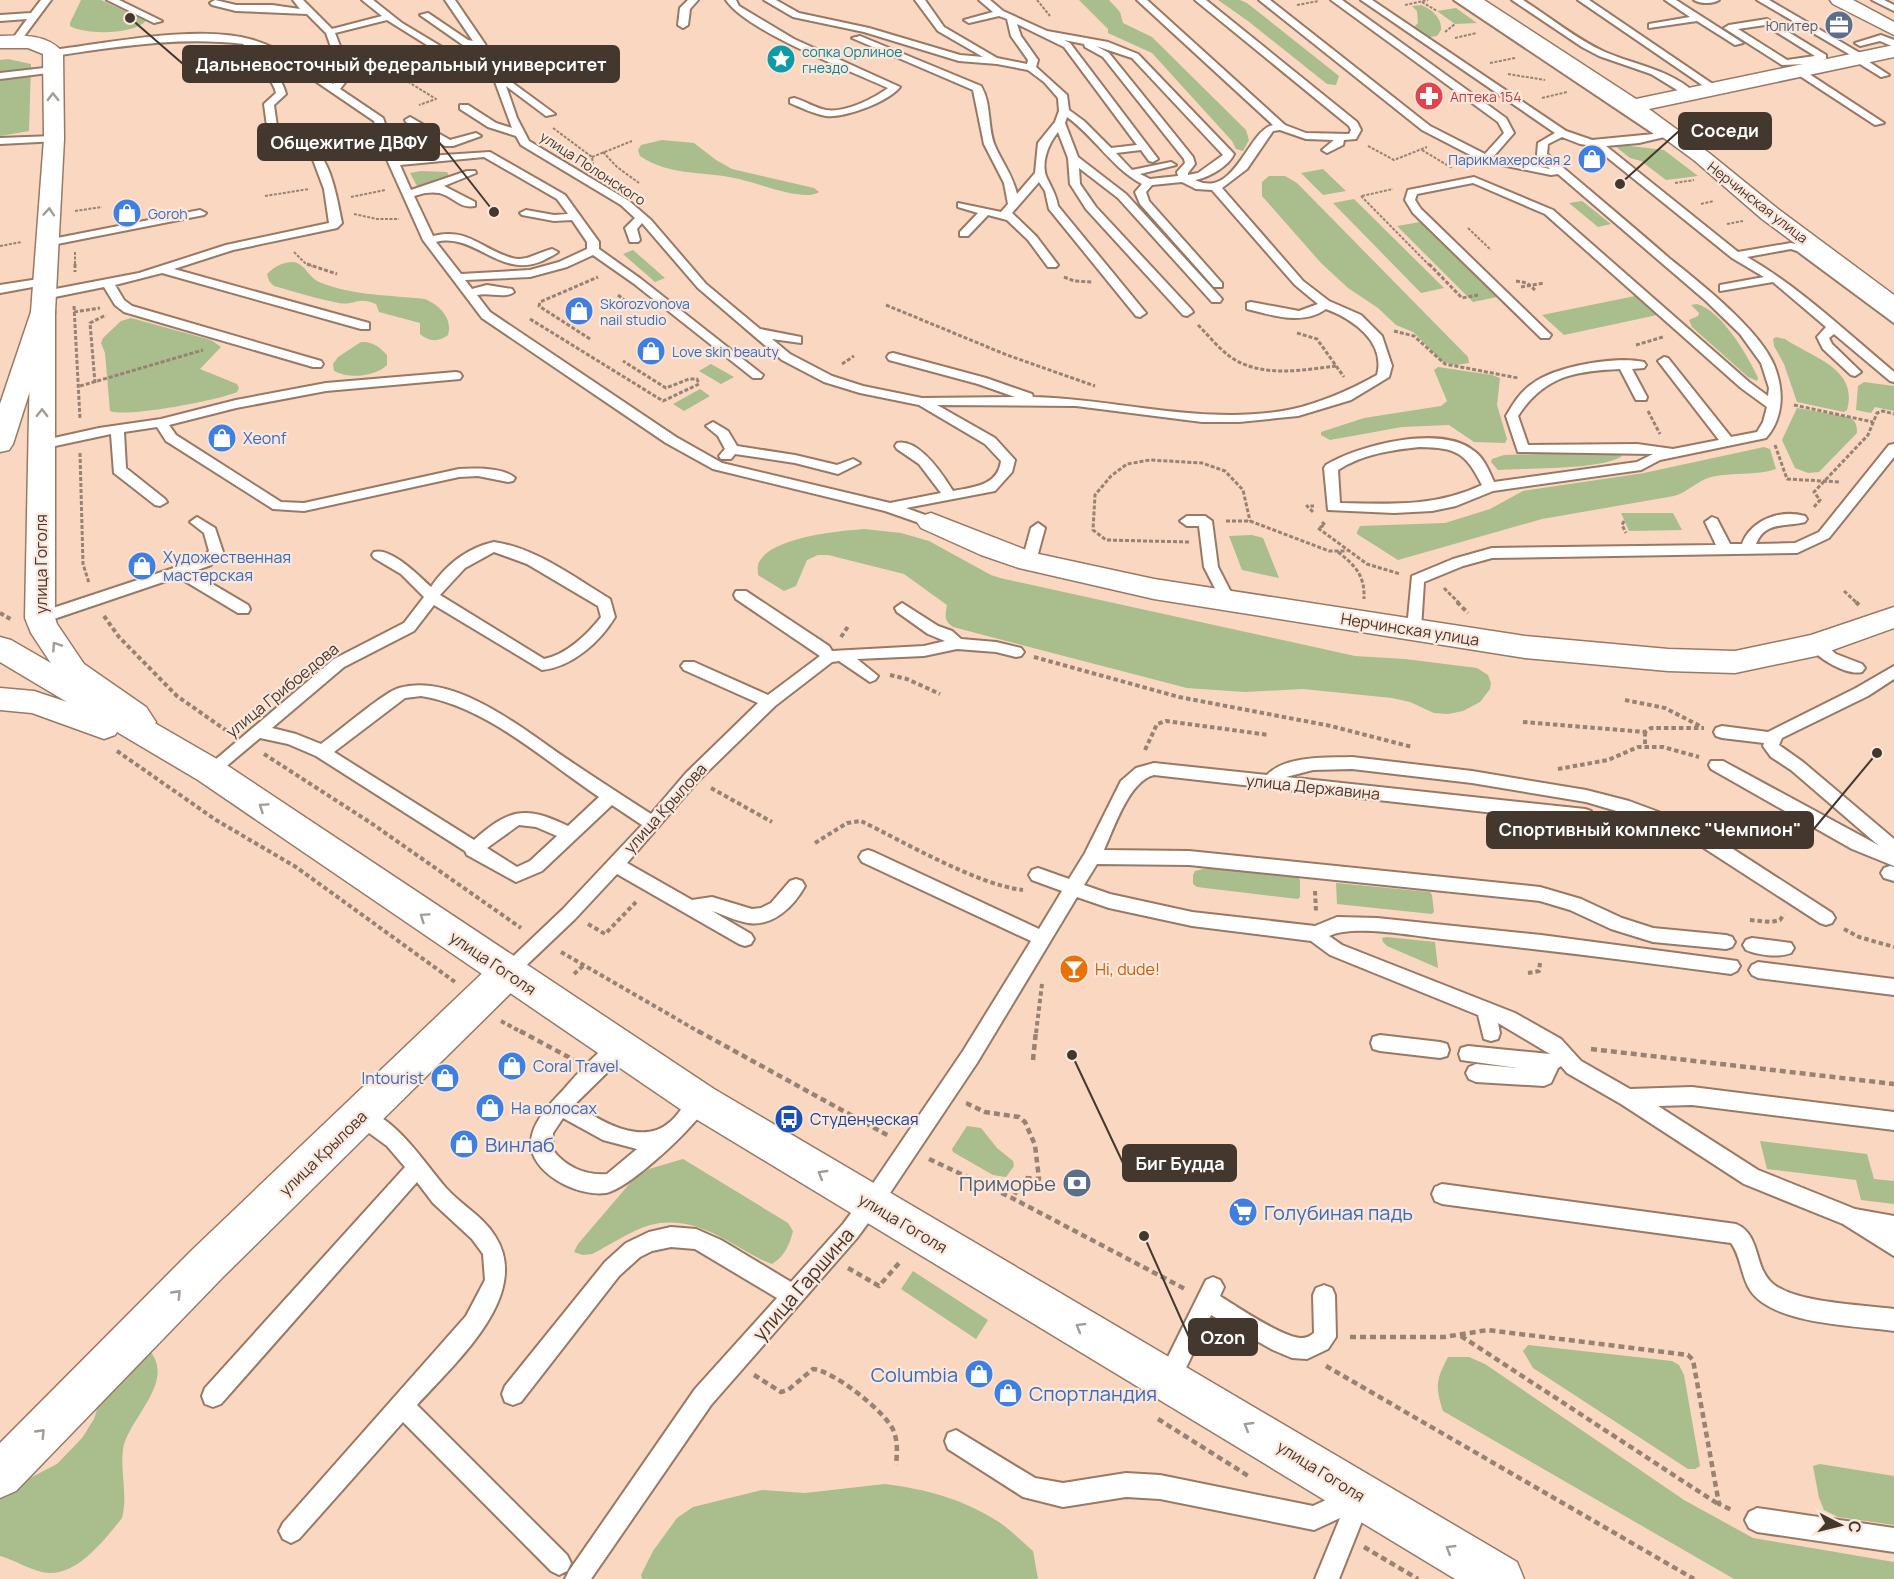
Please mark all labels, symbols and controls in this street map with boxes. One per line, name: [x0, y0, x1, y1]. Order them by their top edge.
office icon: Юпитер: [1823, 9, 1855, 41]
place label: Юпитер: [1766, 16, 1818, 35]
place label: сопка Орлиное гнездо: [802, 42, 903, 77]
place icon: сопка Орлиное гнездо: [765, 43, 797, 75]
callout: Дальневосточный федеральный университет: [183, 46, 619, 82]
text: Дальневосточный федеральный университет: [195, 52, 607, 76]
pharmacy icon: Аптека 154: [1413, 80, 1445, 112]
place label: Аптека 154: [1450, 87, 1521, 106]
one-way arrow: [47, 93, 59, 102]
callout: Соседи: [1679, 113, 1771, 149]
text: Соседи: [1691, 118, 1759, 142]
callout: Общежитие ДВФУ: [258, 124, 439, 160]
street label: улица Полонского: [536, 127, 650, 209]
text: Общежитие ДВФУ: [270, 130, 428, 154]
shop icon: Парикмахерская 2: [1576, 143, 1608, 175]
place label: Парикмахерская 2: [1448, 150, 1571, 169]
street label: Нерчинская улица: [1704, 157, 1812, 247]
shop icon: Goroh: [111, 197, 143, 229]
place label: Goroh: [148, 204, 188, 223]
one-way arrow: [42, 208, 55, 217]
place label: Skorozvonova nail studio: [600, 294, 690, 329]
shop icon: Skorozvonova nail studio: [563, 295, 595, 327]
shop icon: Love skin beauty: [635, 335, 667, 367]
place label: Love skin beauty: [672, 342, 779, 361]
one-way arrow: [36, 409, 48, 418]
shop icon: Xeonf: [206, 422, 238, 454]
place label: Xeonf: [243, 427, 287, 449]
street label: улица Гоголя: [30, 514, 52, 614]
place label: Художественная мастерская: [163, 546, 291, 586]
shop icon: Художественная мастерская: [126, 550, 158, 582]
street label: Нерчинская улица: [1339, 607, 1481, 651]
street label: улица Грибоедова: [221, 638, 343, 742]
one-way arrow: [51, 642, 63, 652]
street label: улица Крылова: [619, 758, 711, 858]
street label: улица Державина: [1245, 769, 1381, 805]
one-way arrow: [258, 803, 269, 814]
callout: Спортивный комплекс "Чемпион": [1487, 812, 1813, 848]
text: Спортивный комплекс "Чемпион": [1499, 817, 1801, 841]
one-way arrow: [420, 913, 431, 924]
street label: улица Гоголя: [445, 926, 541, 1000]
bar icon: Hi, dude!: [1058, 953, 1090, 985]
place label: Hi, dude!: [1095, 958, 1160, 980]
shop icon: Coral Travel: [496, 1050, 528, 1082]
place label: Coral Travel: [533, 1055, 619, 1077]
shop icon: Intourist: [429, 1062, 461, 1094]
place label: Intourist: [361, 1067, 424, 1089]
shop icon: На волосах: [474, 1092, 506, 1124]
place label: На волосах: [511, 1097, 597, 1119]
bus stop icon: Студенческая: [773, 1103, 805, 1135]
street label: улица Крылова: [274, 1105, 372, 1201]
place label: Студенческая: [810, 1108, 919, 1130]
shop icon: Винлаб: [448, 1128, 480, 1160]
place label: Винлаб: [485, 1131, 555, 1158]
callout: Биг Будда: [1123, 1145, 1236, 1181]
text: Биг Будда: [1135, 1151, 1225, 1175]
bank icon: Приморье: [1061, 1167, 1093, 1199]
one-way arrow: [818, 1169, 828, 1181]
place label: Приморье: [959, 1170, 1056, 1197]
street label: улица Гоголя: [855, 1188, 951, 1258]
supermarket icon: Голубиная падь: [1227, 1196, 1259, 1228]
place label: Голубиная падь: [1264, 1199, 1413, 1226]
street label: улица Гаршина: [746, 1222, 860, 1346]
one-way arrow: [170, 1291, 181, 1302]
callout: Ozon: [1189, 1319, 1257, 1355]
one-way arrow: [1076, 1322, 1086, 1334]
text: Ozon: [1201, 1325, 1245, 1349]
shop icon: Columbia: [963, 1358, 995, 1390]
place label: Columbia: [871, 1361, 958, 1388]
shop icon: Спортландия: [992, 1377, 1024, 1409]
place label: Спортландия: [1029, 1380, 1157, 1407]
one-way arrow: [1244, 1422, 1254, 1434]
one-way arrow: [34, 1430, 45, 1440]
street label: улица Гоголя: [1273, 1435, 1369, 1507]
north arrow: [1810, 1495, 1870, 1555]
text: С: [1843, 1520, 1867, 1534]
one-way arrow: [1446, 1545, 1456, 1556]

